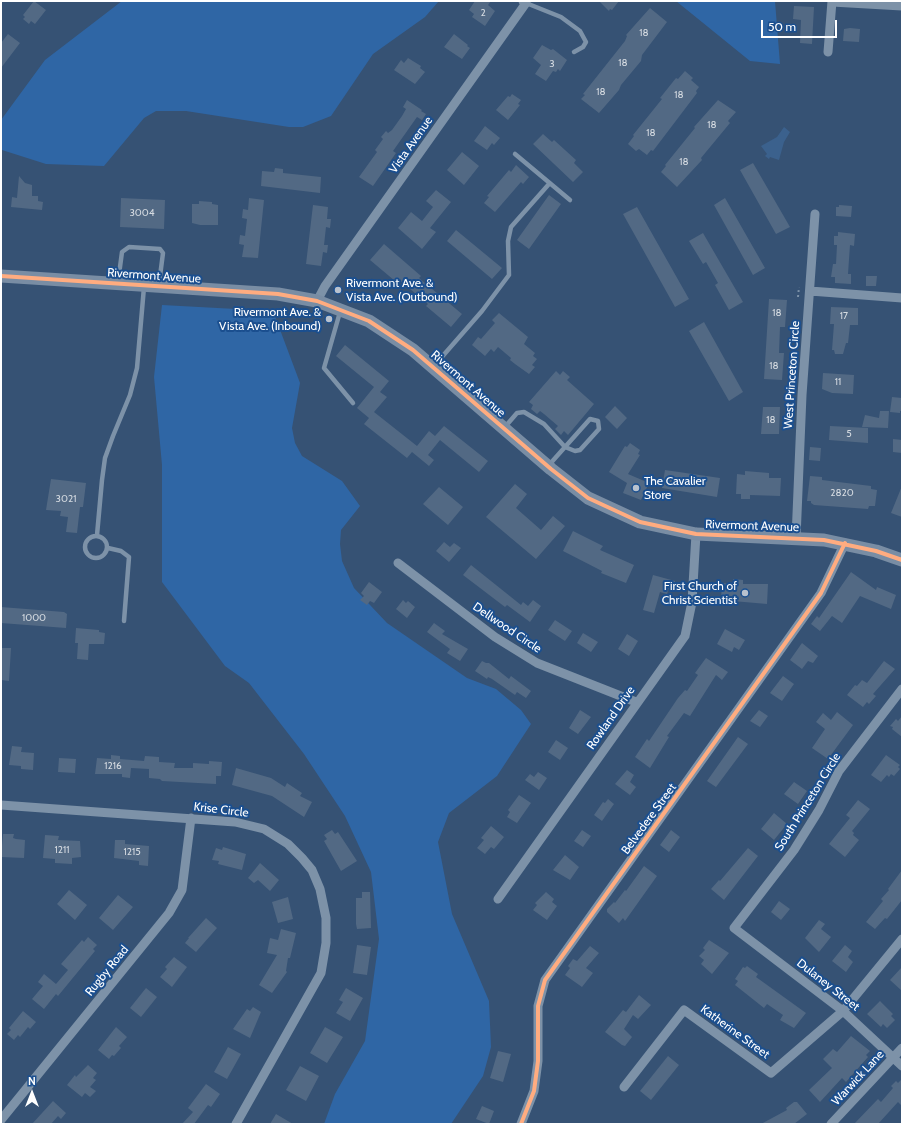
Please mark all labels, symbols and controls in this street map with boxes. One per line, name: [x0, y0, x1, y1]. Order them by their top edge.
house number: 2: [480, 7, 486, 19]
scale bar: [763, 12, 839, 38]
text: 50 m: [768, 19, 796, 34]
house number: 18: [639, 27, 649, 39]
house number: 18: [618, 57, 628, 69]
house number: 3: [549, 58, 555, 70]
house number: 18: [596, 86, 606, 98]
house number: 18: [674, 89, 684, 101]
street label: Vista Avenue: [386, 114, 436, 176]
house number: 18: [707, 119, 717, 131]
house number: 18: [646, 127, 656, 139]
house number: 18: [679, 156, 689, 168]
house number: 3004: [129, 207, 155, 219]
street label: Rivermont Avenue: [107, 266, 201, 286]
place label: Rivermont Ave. & Vista Ave. (Outbound): [346, 276, 458, 304]
marker: Rivermont Ave. & Vista Ave. (Outbound): [333, 285, 343, 295]
place label: Rivermont Ave. & Vista Ave. (Inbound): [219, 305, 321, 333]
house number: 18: [772, 307, 782, 319]
house number: 17: [840, 310, 848, 322]
marker: Rivermont Ave. & Vista Ave. (Inbound): [324, 314, 334, 324]
street label: West Princeton Circle: [781, 320, 803, 430]
street label: Rivermont Avenue: [428, 348, 508, 420]
house number: 18: [769, 360, 779, 372]
house number: 11: [835, 376, 841, 388]
house number: 18: [766, 414, 776, 426]
house number: 5: [846, 428, 852, 440]
place label: The Cavalier Store: [644, 474, 706, 502]
marker: The Cavalier Store: [631, 483, 641, 493]
house number: 2820: [830, 487, 854, 499]
house number: 3021: [56, 493, 76, 505]
street label: Rivermont Avenue: [705, 517, 799, 535]
place label: First Church of Christ Scientist: [662, 579, 737, 607]
marker: First Church of Christ Scientist: [740, 588, 750, 598]
street label: Dellwood Circle: [470, 600, 544, 656]
house number: 1000: [22, 612, 46, 624]
street label: Rowland Drive: [584, 684, 638, 752]
street label: South Princeton Circle: [772, 750, 844, 854]
house number: 1216: [104, 760, 122, 772]
street label: Belvedere Street: [618, 781, 680, 857]
street label: Krise Circle: [193, 799, 249, 821]
house number: 1211: [54, 844, 70, 856]
house number: 1215: [123, 846, 141, 858]
street label: Rugby Road: [82, 943, 132, 999]
street label: Dulaney Street: [794, 956, 862, 1014]
street label: Katherine Street: [698, 1002, 772, 1062]
street label: Warwick Lane: [829, 1048, 887, 1108]
north arrow: [12, 1073, 52, 1113]
text: N: [28, 1074, 36, 1088]

